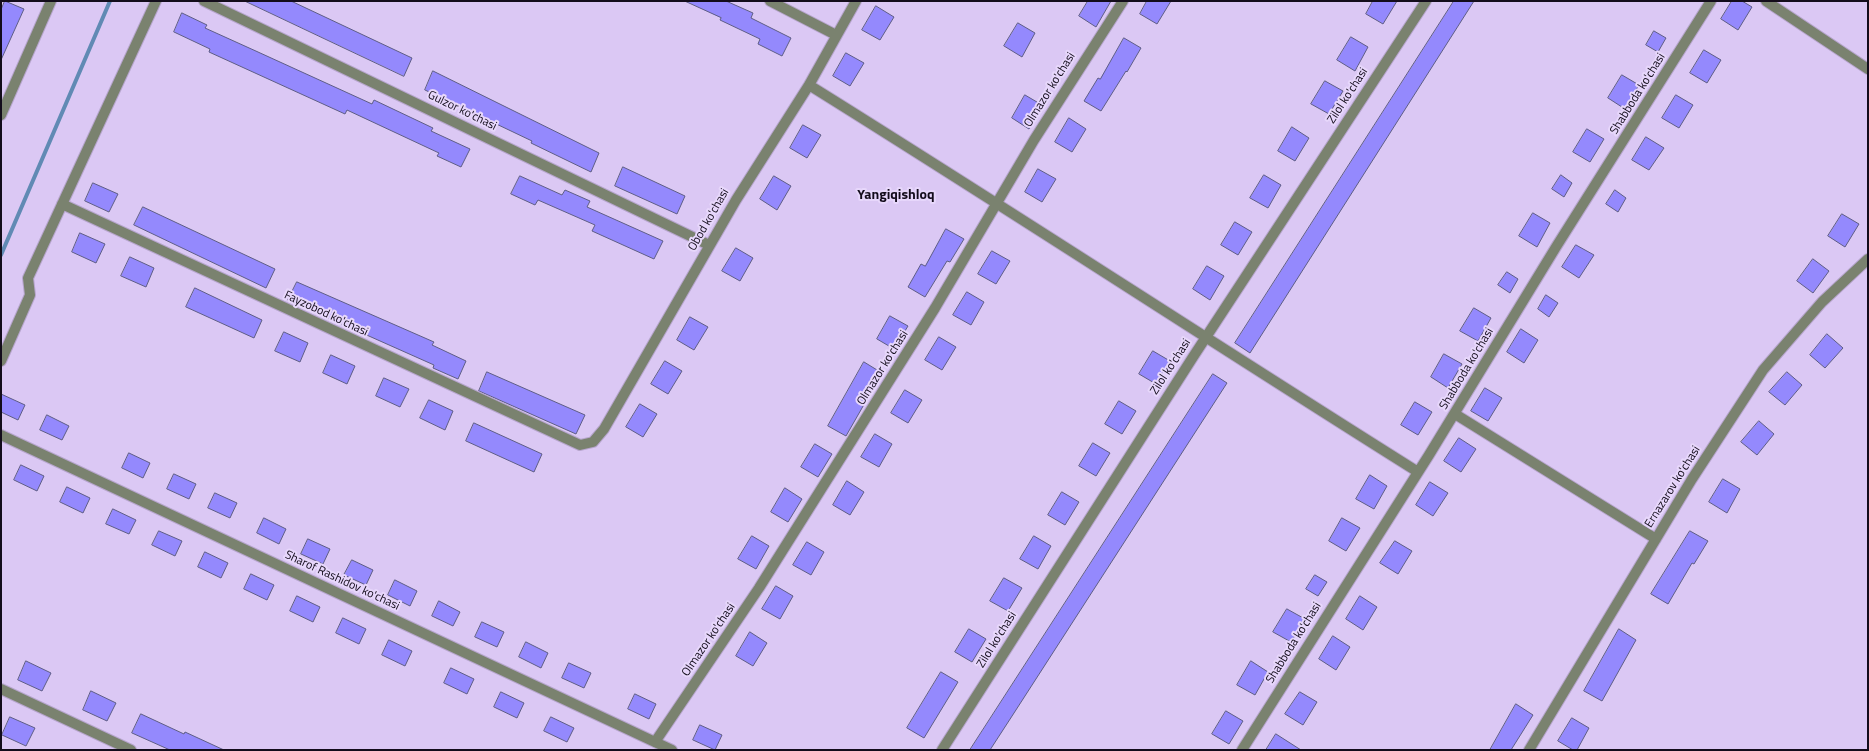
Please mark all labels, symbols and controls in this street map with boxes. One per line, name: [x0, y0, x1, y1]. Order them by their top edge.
street label: Olmazor ko'chasi: [1021, 50, 1079, 130]
street label: Shabboda ko'chasi: [1607, 51, 1669, 137]
street label: Zilol ko'chasi: [1325, 65, 1371, 127]
street label: Gulzor ko'chasi: [425, 88, 499, 134]
street label: Obod ko'chasi: [685, 186, 733, 254]
district label: Yangiqishloq: [857, 188, 935, 204]
street label: Fayzobod ko'chasi: [282, 288, 370, 340]
street label: Shabboda ko'chasi: [1437, 325, 1497, 413]
street label: Olmazor ko'chasi: [854, 328, 912, 408]
street label: Zilol ko'chasi: [1148, 336, 1194, 398]
street label: Ernazarov ko'chasi: [1642, 444, 1704, 530]
street label: Sharof Rashidov ko'chasi: [282, 548, 402, 614]
street label: Shabboda ko'chasi: [1263, 600, 1325, 686]
street label: Olmazor ko'chasi: [679, 601, 739, 679]
street label: Zilol ko'chasi: [974, 609, 1020, 671]

